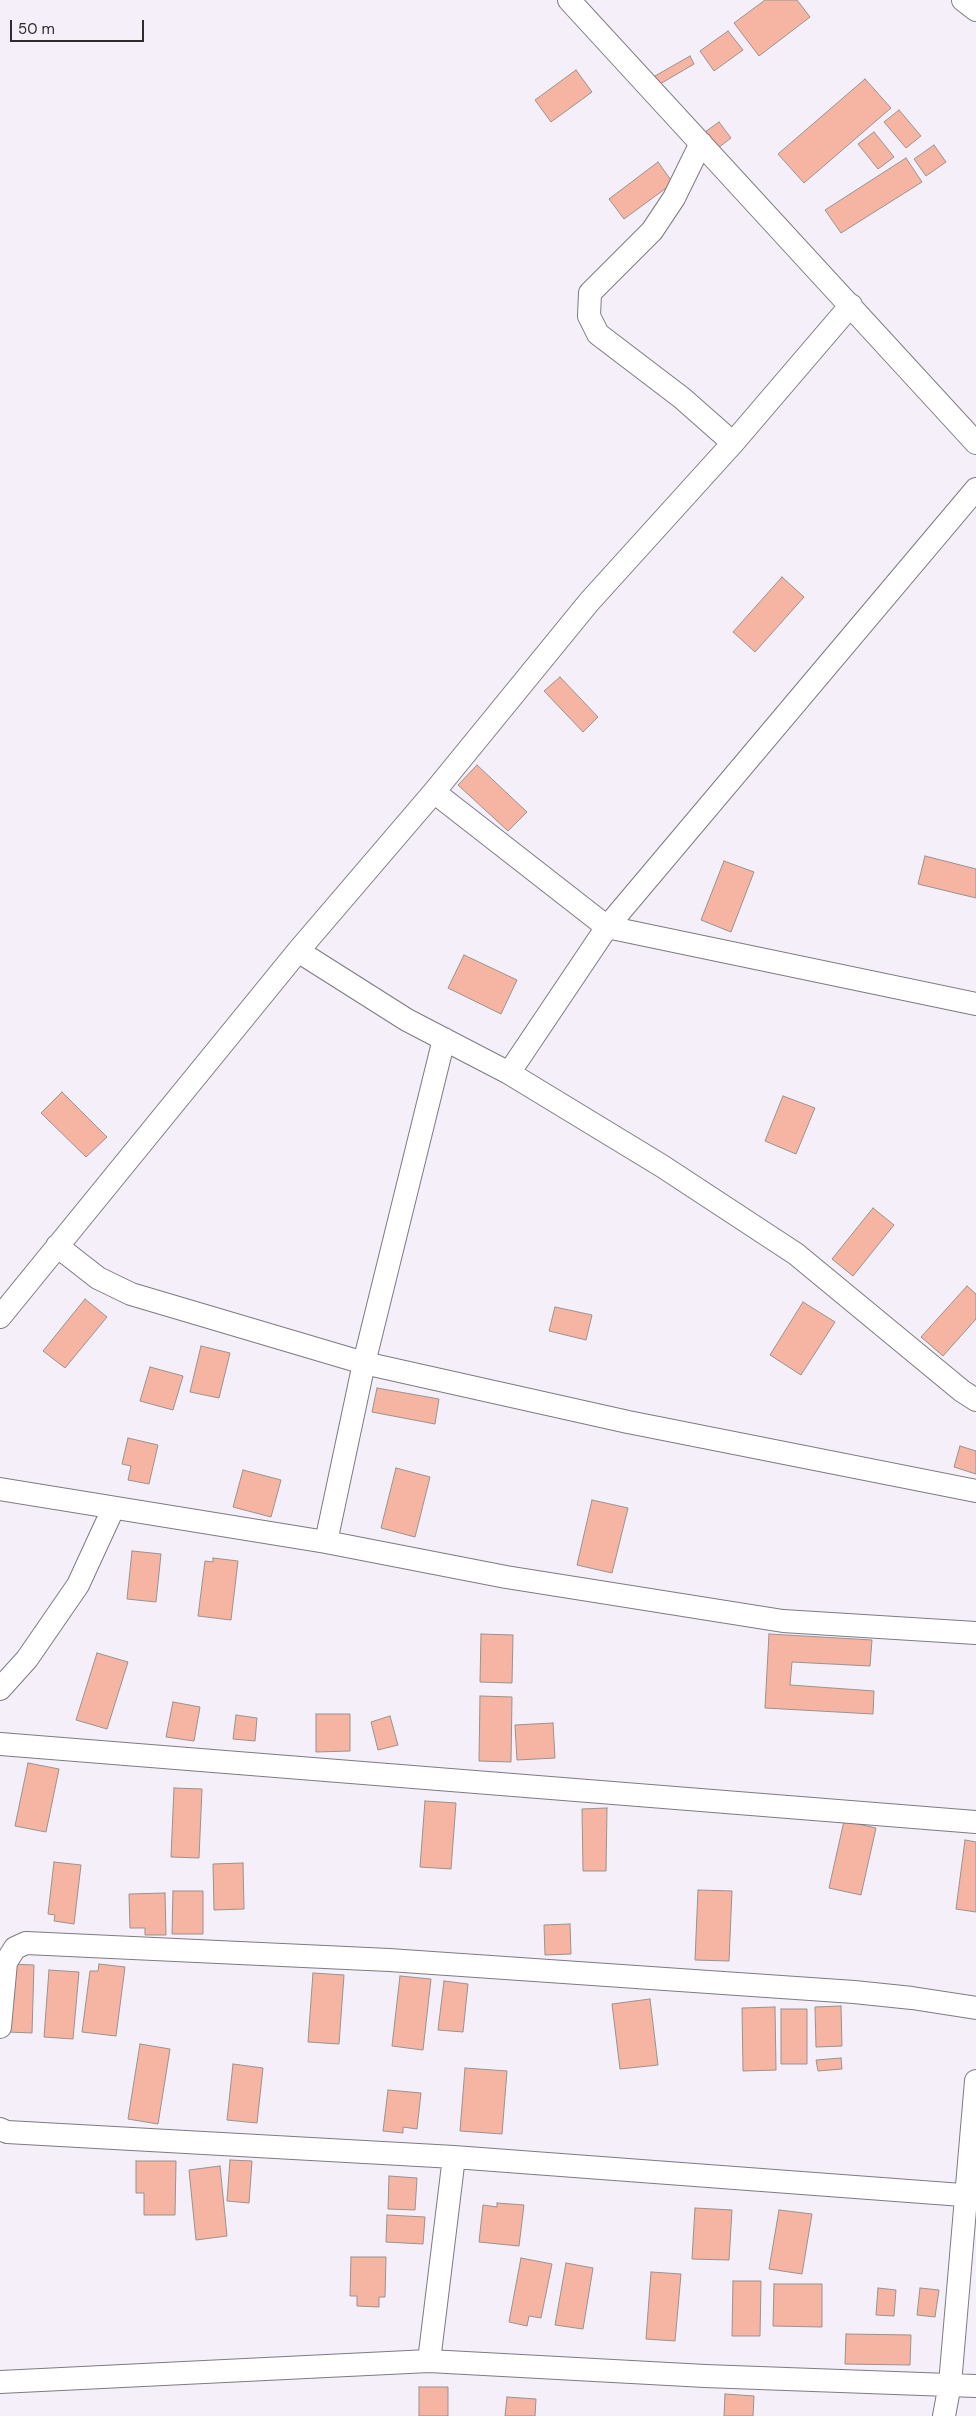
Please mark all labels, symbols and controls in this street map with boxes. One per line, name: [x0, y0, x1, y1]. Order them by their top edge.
scale bar: [12, 10, 146, 42]
text: 50 m: [18, 19, 55, 39]

